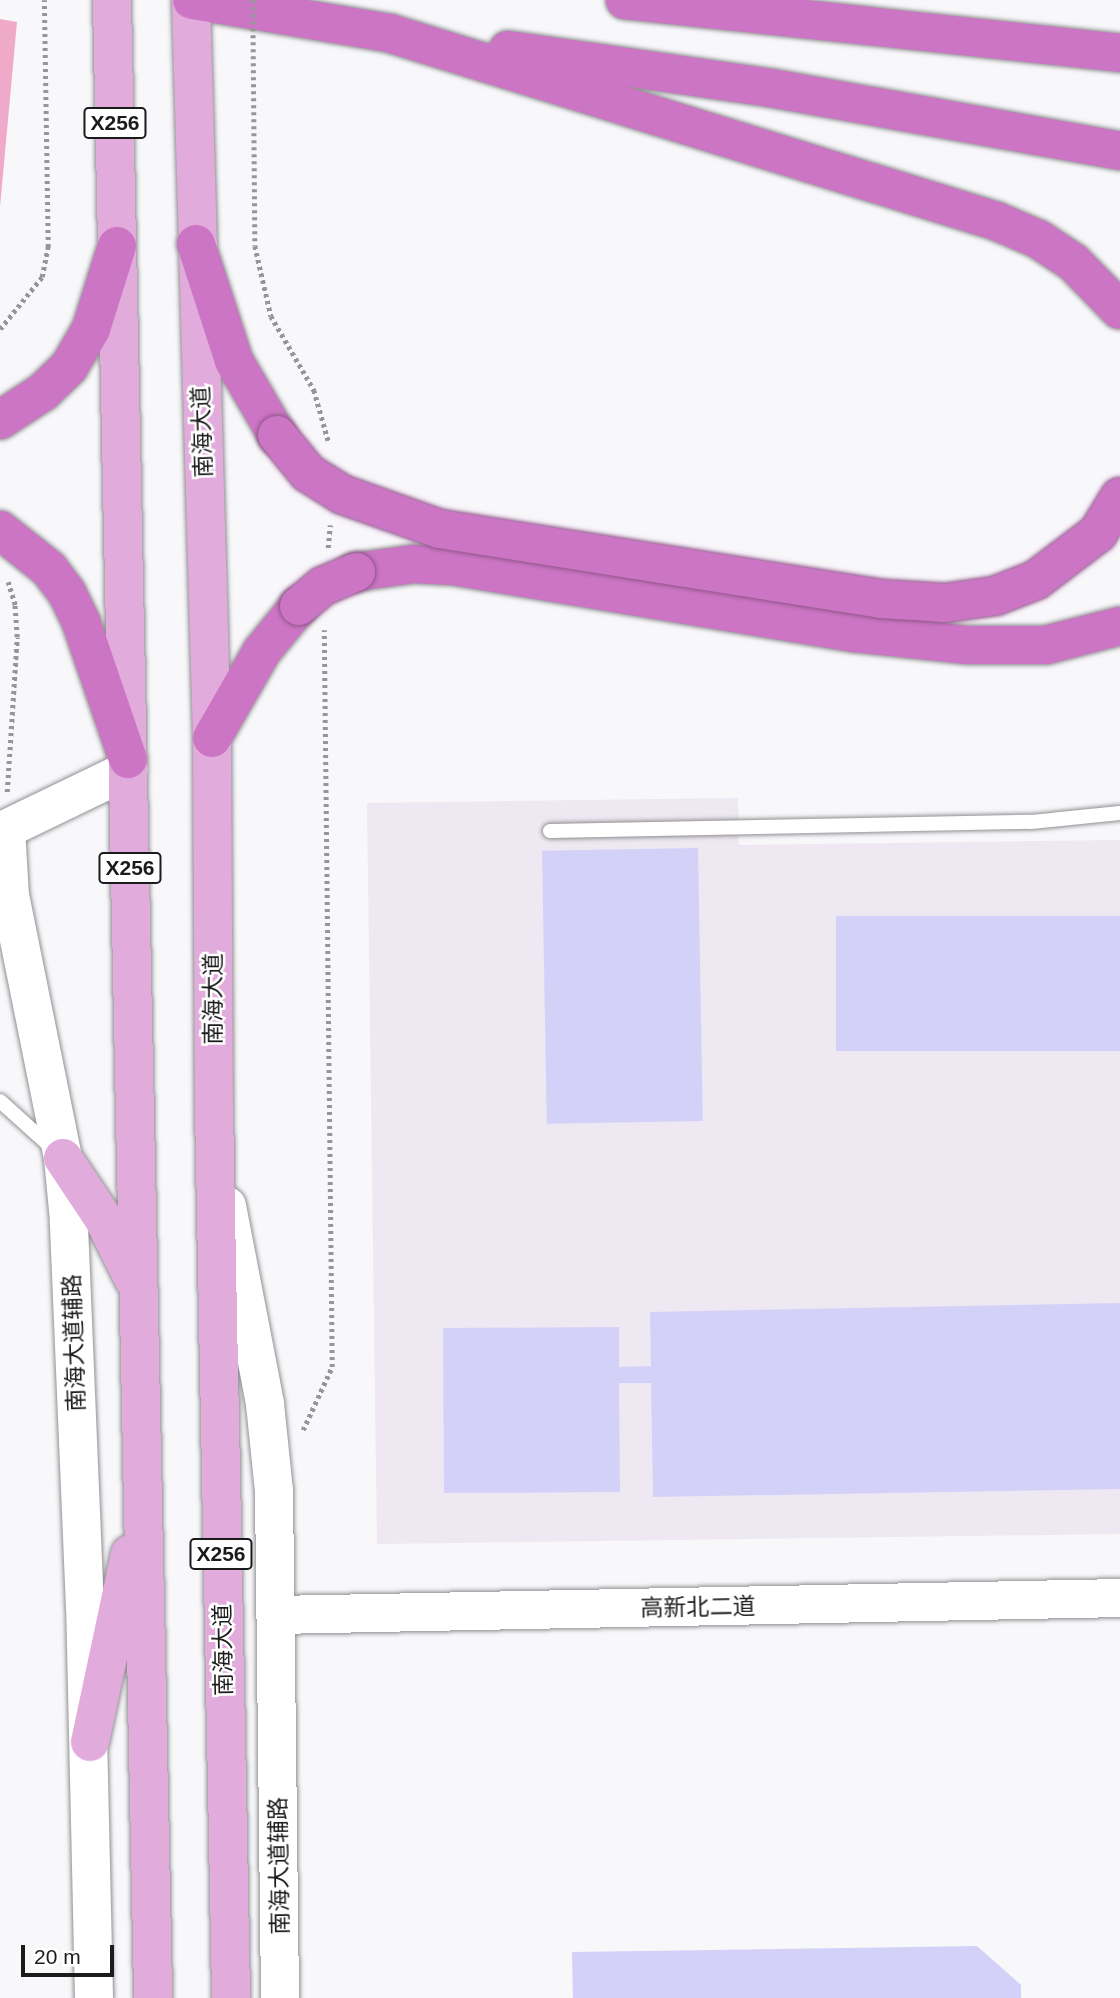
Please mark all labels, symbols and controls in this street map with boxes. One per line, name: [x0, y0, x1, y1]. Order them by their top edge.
road number: X256: [82, 106, 148, 140]
street label: 南海大道: [187, 386, 217, 478]
road number: X256: [97, 850, 163, 886]
street label: 南海大道: [199, 953, 227, 1045]
street label: 南海大道辅路: [58, 1274, 90, 1412]
road number: X256: [188, 1536, 254, 1572]
street label: 高新北二道: [640, 1592, 756, 1622]
street label: 南海大道: [208, 1604, 238, 1696]
street label: 南海大道辅路: [264, 1797, 294, 1935]
scale bar: [24, 1932, 117, 1976]
text: 20 m: [34, 1945, 81, 1968]

